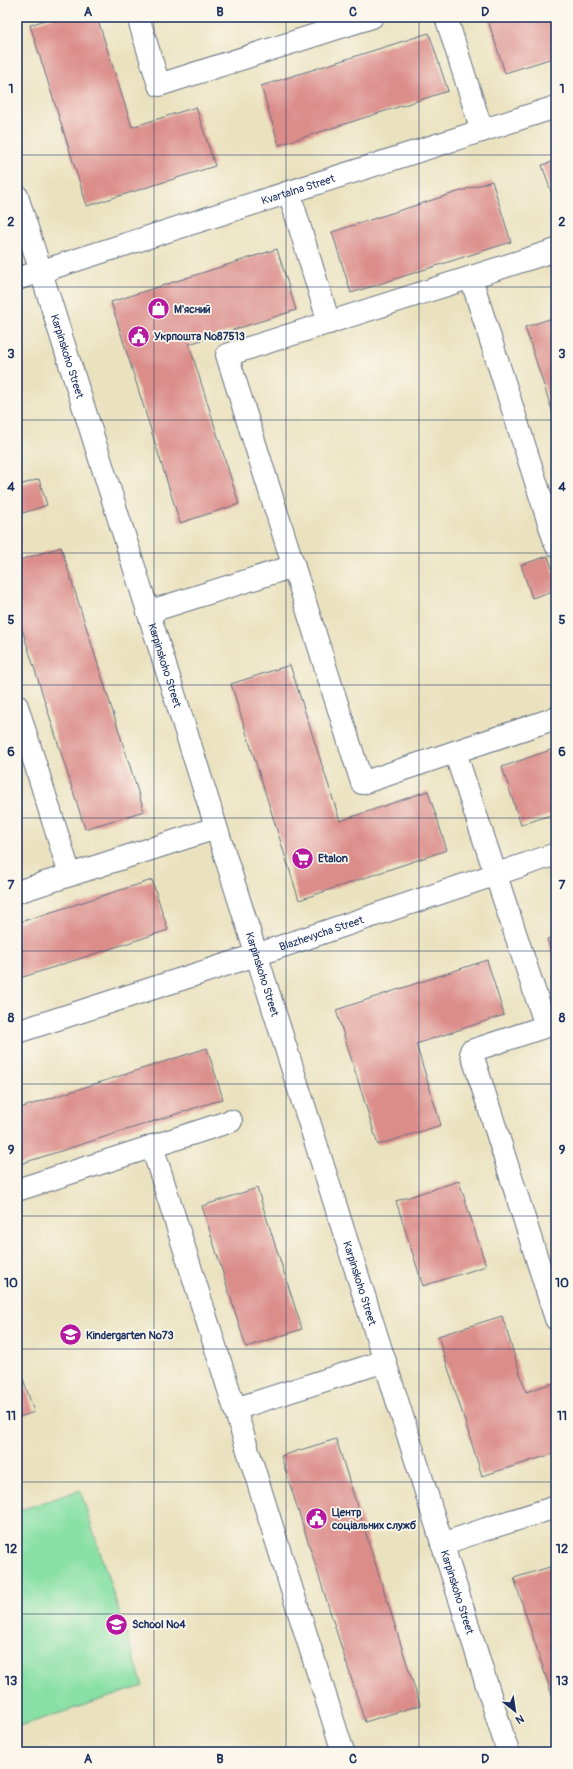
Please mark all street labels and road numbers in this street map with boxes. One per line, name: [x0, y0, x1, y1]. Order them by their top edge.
street label: Kvartalna Street: [260, 172, 337, 208]
street label: Karpinskoho Street: [48, 313, 87, 401]
street label: Karpinskoho Street: [145, 622, 184, 710]
street label: Blazhevycha Street: [278, 913, 366, 954]
street label: Karpinskoho Street: [243, 931, 282, 1019]
street label: Karpinskoho Street: [340, 1240, 379, 1328]
street label: Karpinskoho Street: [438, 1549, 477, 1637]

